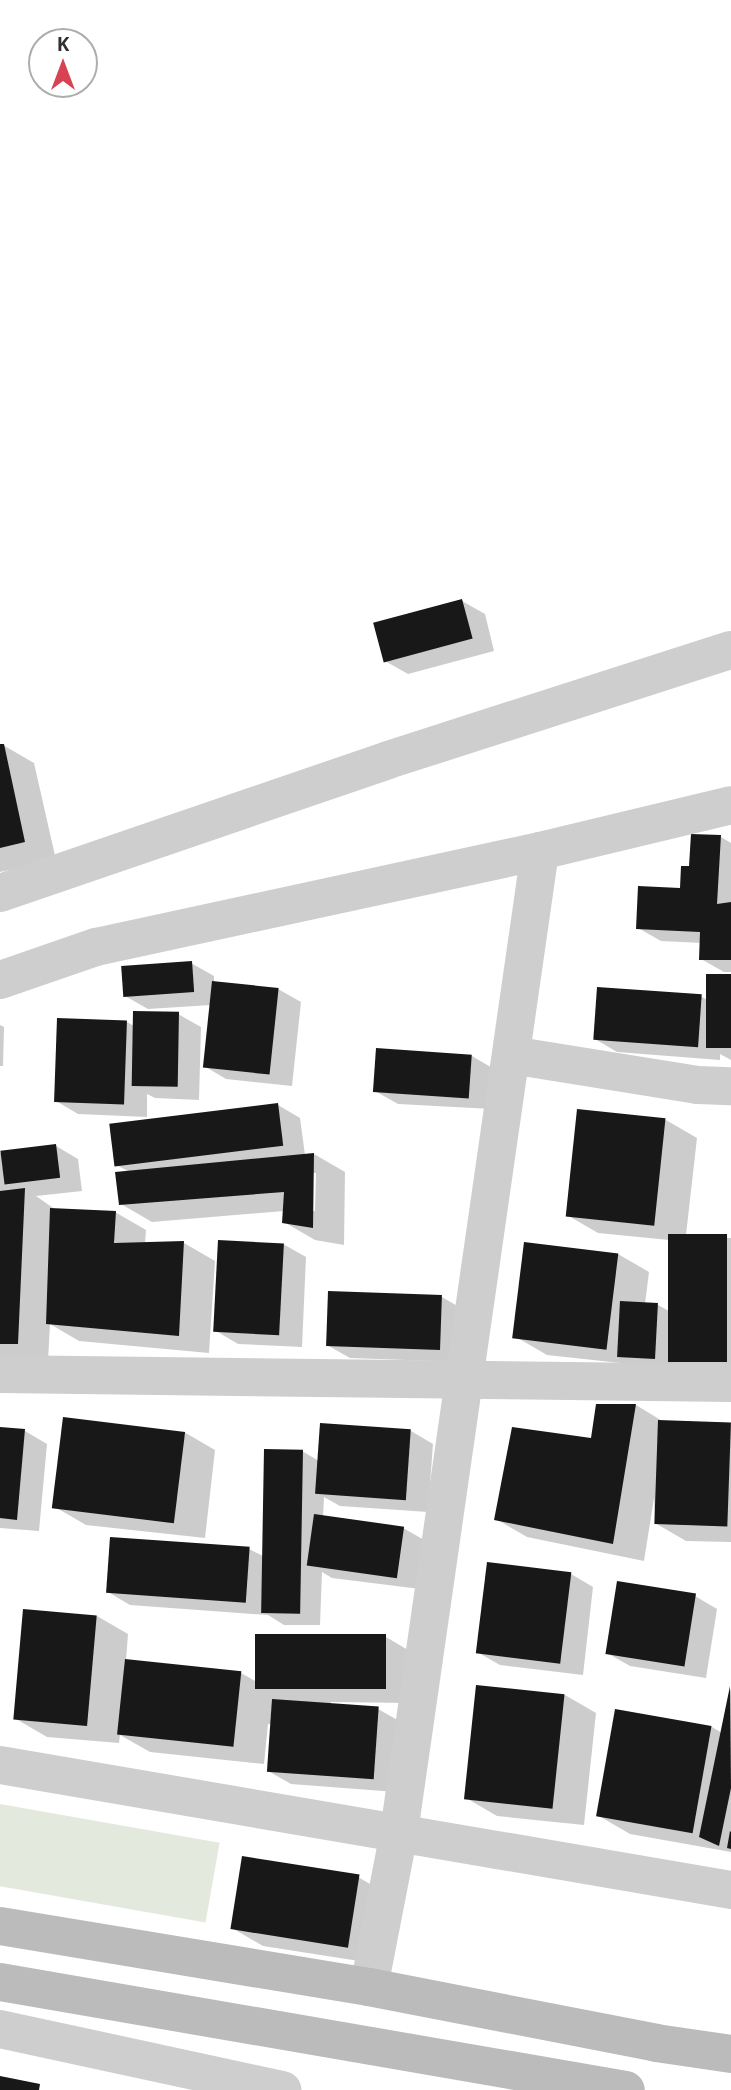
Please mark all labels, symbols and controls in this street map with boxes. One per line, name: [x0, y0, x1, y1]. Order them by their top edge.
north arrow: [28, 28, 98, 98]
text: K: [57, 31, 69, 57]

